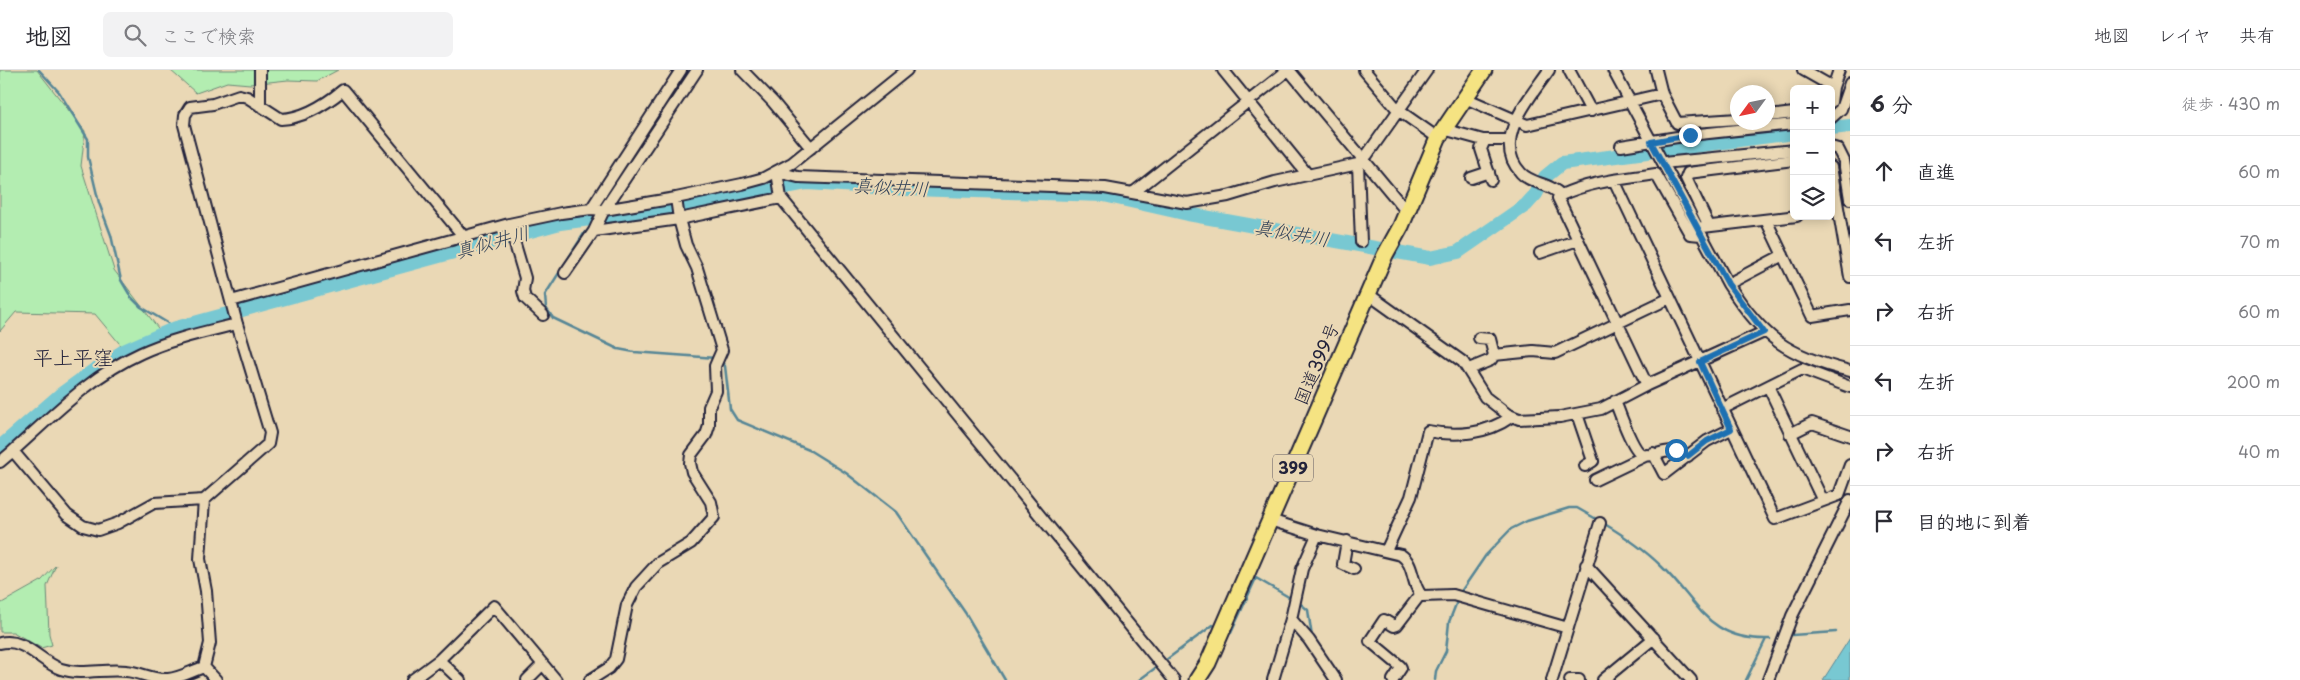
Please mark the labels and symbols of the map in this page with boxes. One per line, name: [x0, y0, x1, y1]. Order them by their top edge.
north arrow: [1730, 85, 1775, 130]
route end: [1679, 124, 1702, 147]
water label: 真似井川: [852, 170, 930, 202]
water label: 真似井川: [1252, 212, 1332, 252]
water label: 真似井川: [451, 218, 532, 264]
street label: 国道399号: [1286, 318, 1345, 409]
district label: 平上平窪: [33, 342, 113, 372]
route start: [1665, 439, 1688, 462]
road number: 399: [1273, 454, 1313, 482]

